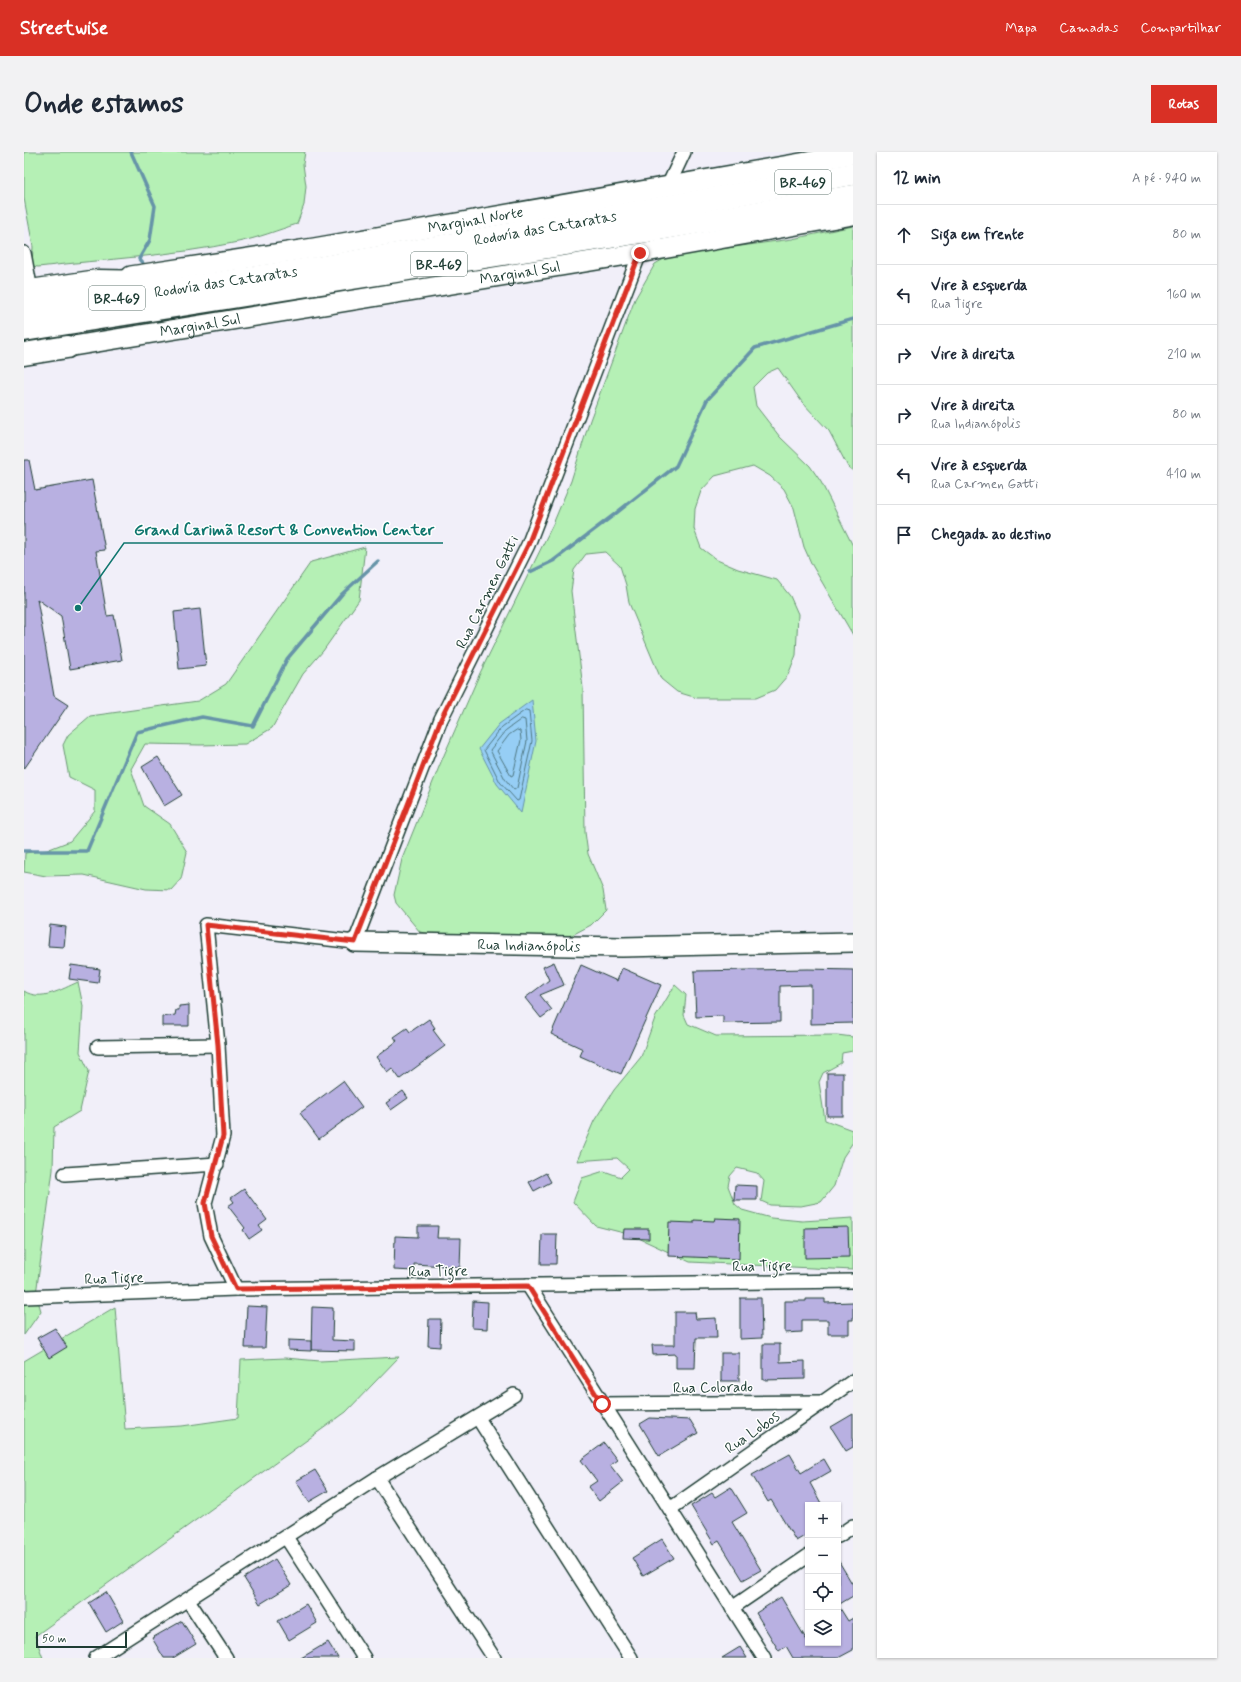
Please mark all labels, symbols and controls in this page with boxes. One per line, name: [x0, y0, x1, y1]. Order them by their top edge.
text: Streetwise: [20, 16, 108, 41]
text: Mapa: [1005, 19, 1037, 37]
text: Camadas: [1059, 19, 1118, 37]
text: Compartilhar: [1140, 19, 1221, 37]
button: Rotas: [1151, 85, 1217, 123]
text: Onde estamos: [24, 86, 184, 123]
text: 12 min: [893, 167, 941, 189]
road number: BR-469: [775, 170, 831, 194]
text: A pé · 940 m: [1132, 170, 1201, 187]
street label: Marginal Norte: [426, 203, 525, 239]
street label: Rodovía das Cataratas: [472, 206, 619, 251]
icon: ahead: [893, 224, 915, 246]
text: Siga em frente: [931, 225, 1024, 245]
text: 80 m: [1172, 226, 1201, 243]
route end: [631, 244, 649, 262]
road number: BR-469: [411, 252, 467, 276]
street label: Marginal Sul: [478, 257, 562, 290]
street label: Rodovía das Cataratas: [153, 262, 299, 303]
text: Vire à esquerda: [931, 276, 1027, 296]
icon: left: [893, 284, 915, 306]
road number: BR-469: [89, 286, 145, 310]
text: 160 m: [1166, 286, 1201, 303]
text: Rua Tigre: [931, 296, 983, 313]
street label: Marginal Sul: [158, 310, 242, 343]
icon: right: [893, 344, 915, 366]
text: Vire à direita: [931, 345, 1015, 365]
text: 210 m: [1167, 346, 1201, 363]
text: Vire à direita: [931, 396, 1015, 416]
icon: right: [893, 404, 915, 426]
text: 80 m: [1172, 406, 1201, 423]
text: Rua Indianópolis: [931, 416, 1020, 433]
text: Vire à esquerda: [931, 456, 1027, 476]
icon: left: [893, 464, 915, 486]
text: 410 m: [1166, 466, 1201, 483]
text: Rua Carmen Gatti: [931, 476, 1038, 493]
callout: Grand Carimã Resort & Convention Center: [124, 515, 443, 543]
text: Grand Carimã Resort & Convention Center: [134, 520, 434, 541]
icon: arrive: [893, 524, 915, 546]
text: Chegada ao destino: [931, 525, 1051, 545]
street label: Rua Carmen Gatti: [452, 532, 524, 652]
street label: Rua Indianópolis: [477, 935, 581, 957]
street label: Rua Tigre: [732, 1256, 792, 1279]
street label: Rua Tigre: [408, 1261, 468, 1284]
street label: Rua Tigre: [84, 1268, 144, 1291]
street label: Rua Colorado: [673, 1377, 753, 1399]
route start: [593, 1395, 611, 1413]
street label: Rua Lobos: [721, 1407, 784, 1459]
map controls: [805, 1502, 841, 1646]
button: +: [805, 1502, 841, 1538]
button: −: [805, 1538, 841, 1574]
button: locate: [805, 1574, 841, 1610]
button: layers: [805, 1610, 841, 1646]
scale bar: [36, 1630, 127, 1649]
text: 50 m: [42, 1632, 67, 1646]

